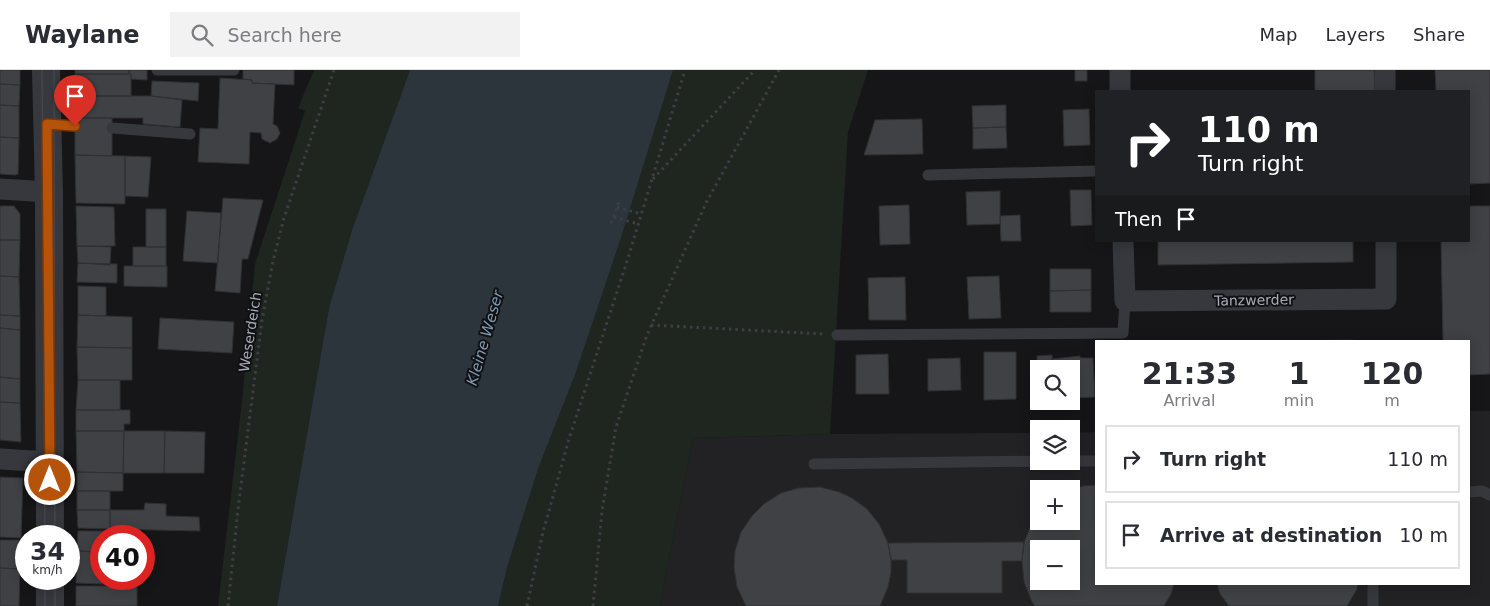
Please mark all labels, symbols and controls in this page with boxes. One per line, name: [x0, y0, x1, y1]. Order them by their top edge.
search box: [170, 12, 520, 57]
text: Waylane: [25, 21, 140, 49]
icon: search: [188, 21, 216, 49]
text: Search here: [228, 24, 342, 46]
text: Map: [1259, 24, 1297, 45]
text: Layers: [1325, 24, 1385, 45]
text: Share: [1413, 24, 1465, 45]
pin: [54, 75, 96, 126]
icon: arrive: [61, 82, 89, 110]
icon: right: [1115, 110, 1180, 175]
text: 110 m: [1198, 110, 1320, 150]
text: Turn right: [1198, 151, 1303, 176]
icon: arrive: [1172, 205, 1200, 233]
text: Then: [1115, 208, 1162, 230]
water label: Kleine Weser: [463, 288, 507, 388]
street label: Weserdeich: [236, 291, 264, 373]
street label: Tanzwerder: [1213, 291, 1294, 309]
text: 21:33: [1142, 356, 1237, 391]
text: 1: [1288, 356, 1309, 391]
text: 120: [1361, 356, 1423, 391]
map controls: [1030, 360, 1080, 590]
button: search: [1030, 360, 1080, 410]
text: Arrival: [1163, 391, 1215, 410]
text: min: [1284, 391, 1314, 410]
text: m: [1384, 391, 1400, 410]
button: layers: [1030, 420, 1080, 470]
icon: right: [1117, 445, 1145, 473]
text: Turn right: [1160, 448, 1266, 470]
text: 110 m: [1387, 448, 1448, 470]
position arrow: [23, 453, 75, 505]
button: +: [1030, 480, 1080, 530]
icon: arrive: [1117, 521, 1145, 549]
text: Arrive at destination: [1160, 524, 1382, 546]
text: 10 m: [1399, 524, 1448, 546]
speed limit sign: 40: [90, 525, 155, 590]
text: 34: [30, 537, 65, 566]
button: −: [1030, 540, 1080, 590]
text: km/h: [32, 563, 63, 577]

